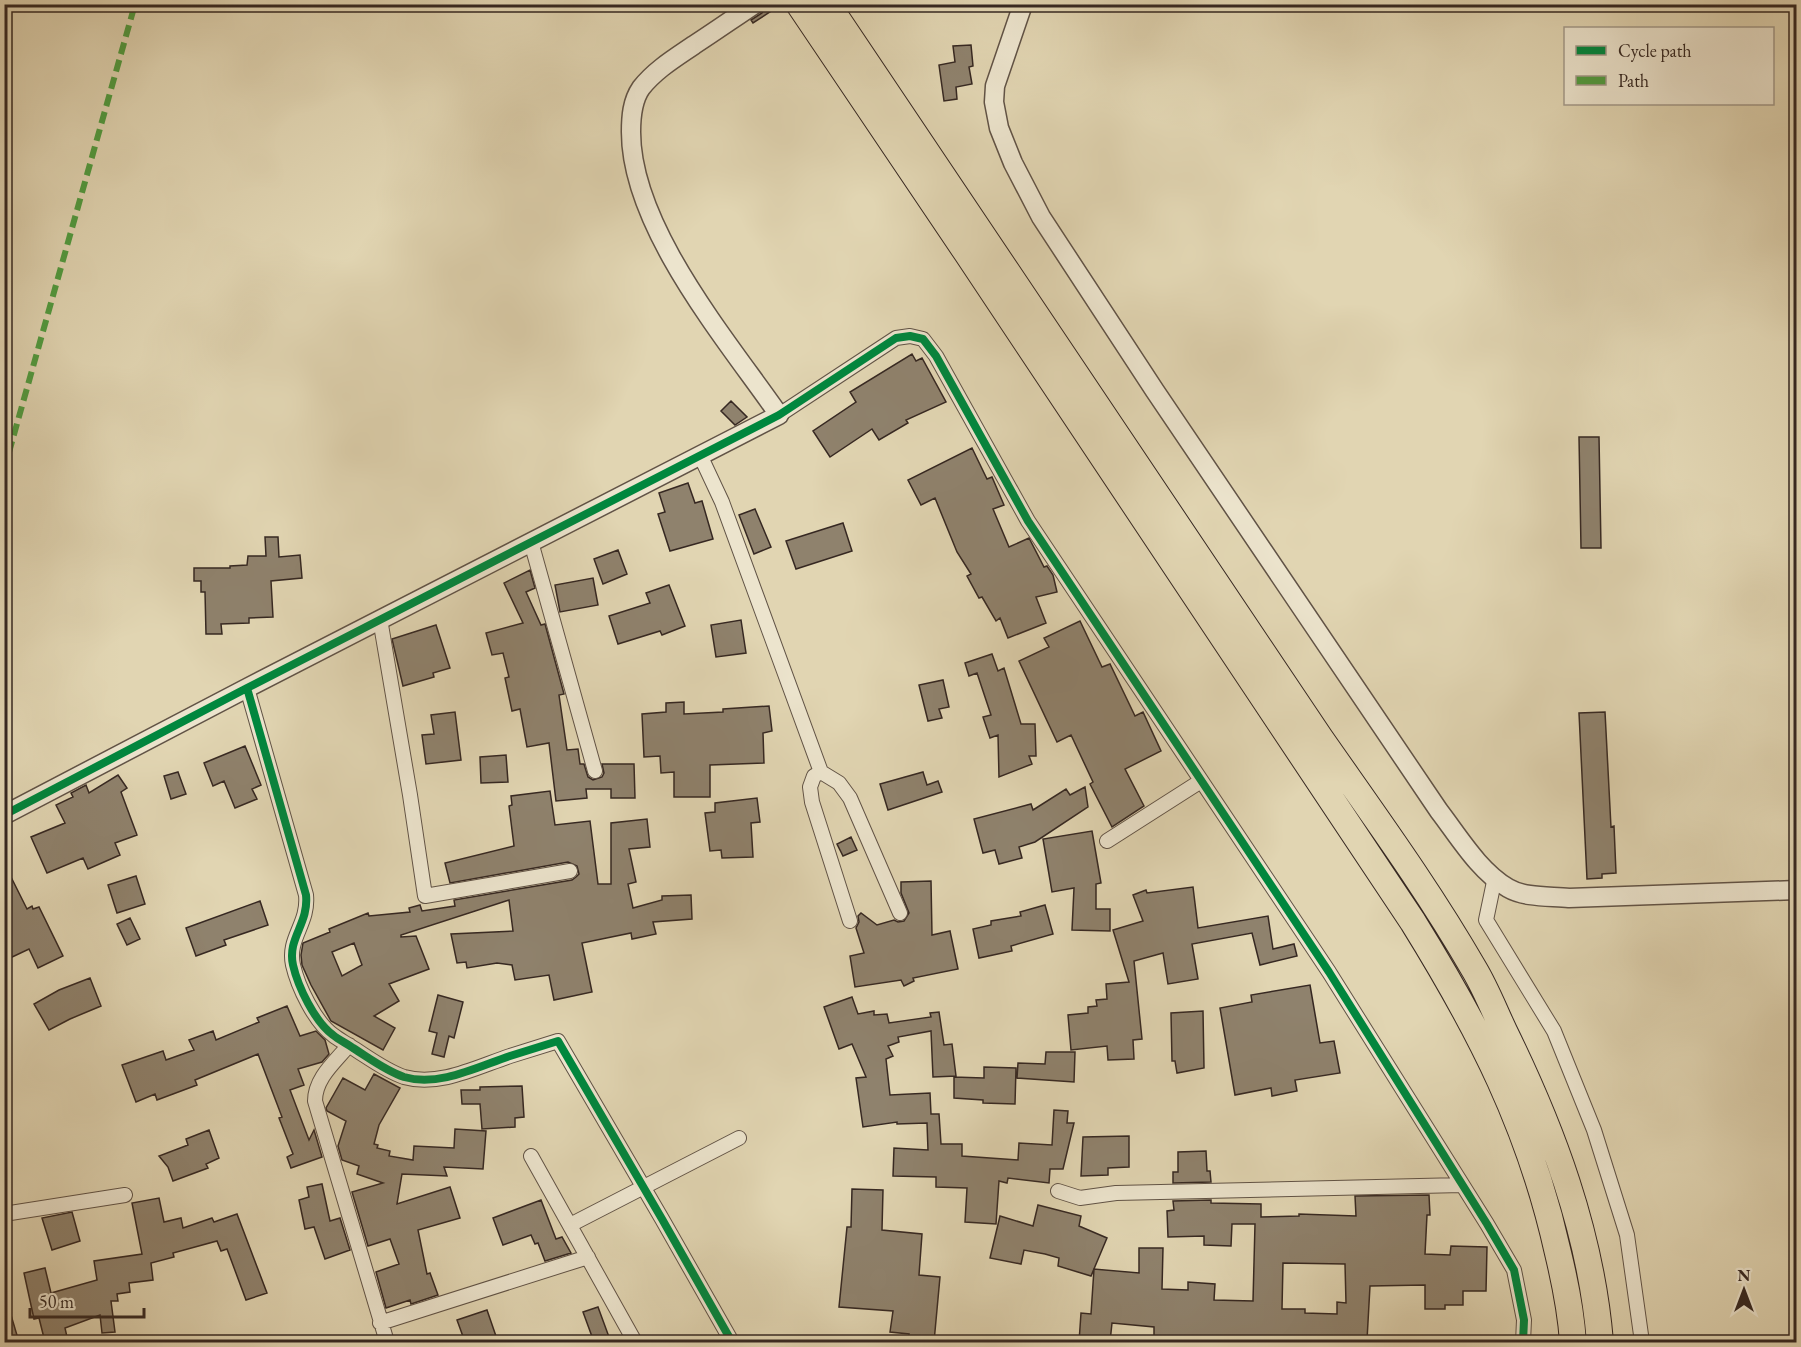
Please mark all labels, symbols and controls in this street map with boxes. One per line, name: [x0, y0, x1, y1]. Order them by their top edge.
legend: [1564, 27, 1774, 105]
text: Cycle path: [1618, 39, 1692, 62]
text: Path: [1618, 69, 1649, 92]
north arrow: [1714, 1260, 1774, 1320]
text: N: [1738, 1265, 1751, 1286]
scale bar: [30, 1281, 144, 1319]
text: 50 m: [39, 1290, 74, 1313]

